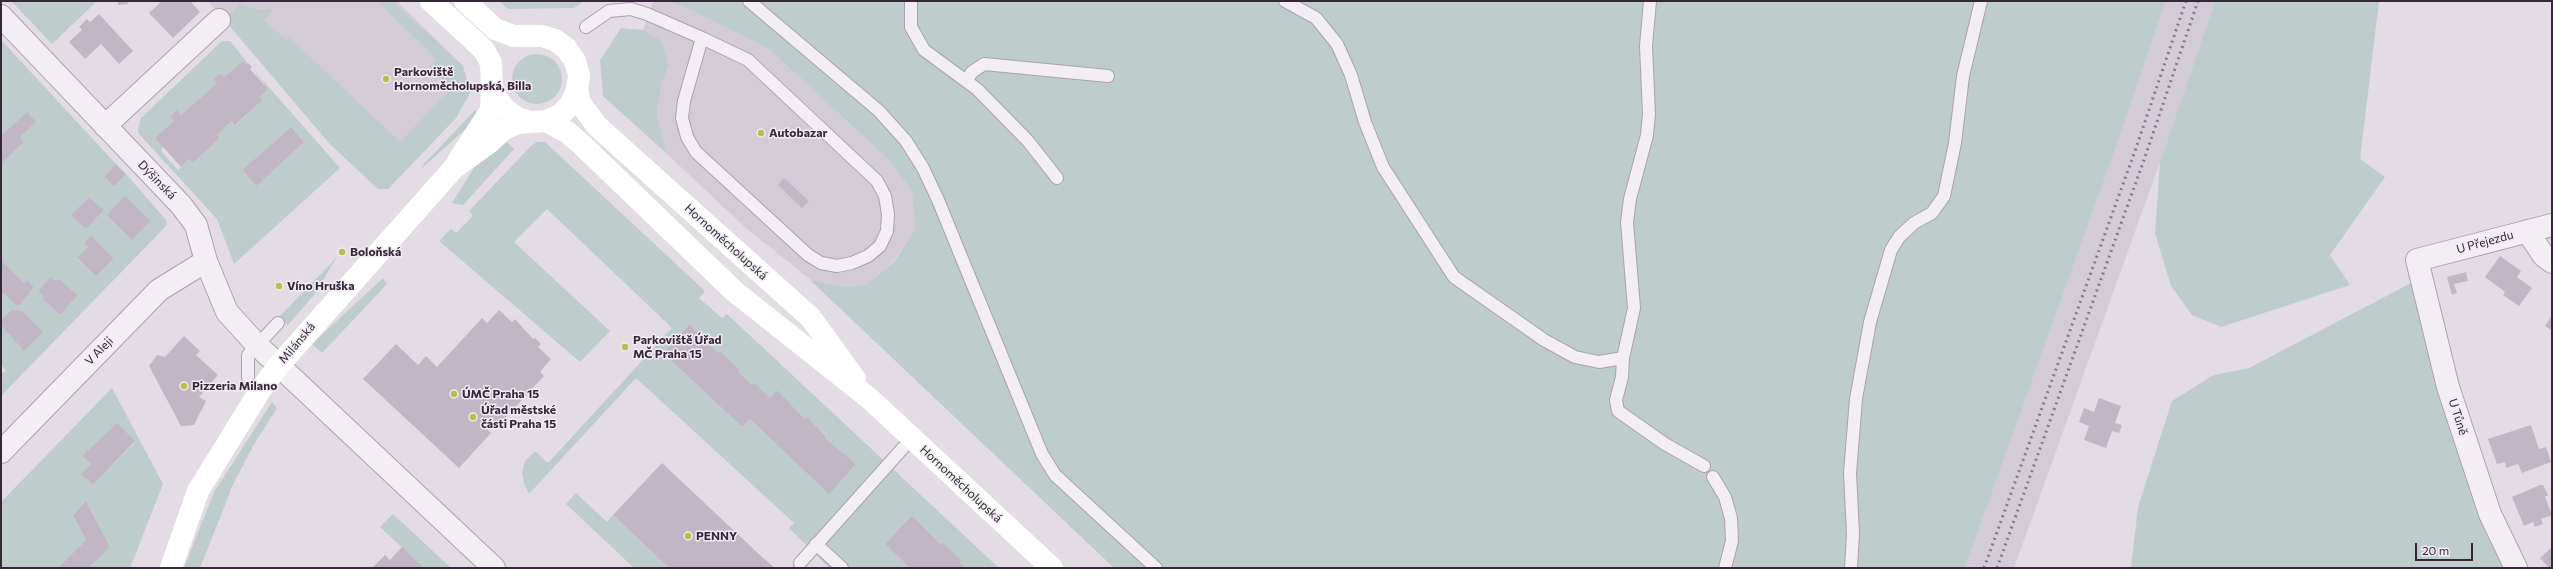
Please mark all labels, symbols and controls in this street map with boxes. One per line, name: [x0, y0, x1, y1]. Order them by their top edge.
place label: Parkoviště Hornoměcholupská, Billa: [394, 65, 531, 93]
marker: Parkoviště Hornoměcholupská, Billa: [381, 74, 391, 84]
place label: Autobazar: [769, 126, 827, 140]
marker: Autobazar: [756, 128, 766, 138]
street label: Dýšinská: [135, 158, 179, 202]
street label: Hornoměcholupská: [682, 201, 770, 283]
street label: U Přejezdu: [2455, 227, 2515, 257]
place label: Boloňská: [350, 245, 401, 259]
marker: Boloňská: [337, 247, 347, 257]
place label: Víno Hruška: [287, 279, 355, 293]
marker: Víno Hruška: [274, 281, 284, 291]
street label: Milánská: [276, 320, 318, 366]
place label: Parkoviště Úřad MČ Praha 15: [633, 333, 721, 361]
street label: V Aleji: [82, 334, 116, 368]
marker: Parkoviště Úřad MČ Praha 15: [620, 342, 630, 352]
place label: Pizzeria Milano: [192, 379, 277, 393]
marker: Pizzeria Milano: [179, 381, 189, 391]
place label: ÚMČ Praha 15: [462, 387, 539, 401]
marker: ÚMČ Praha 15: [449, 389, 459, 399]
street label: U Tůně: [2445, 397, 2471, 437]
place label: Úřad městské části Praha 15: [481, 403, 556, 431]
marker: Úřad městské části Praha 15: [468, 412, 478, 422]
street label: Hornoměcholupská: [917, 442, 1005, 526]
place label: PENNY: [696, 529, 737, 543]
marker: PENNY: [683, 531, 693, 541]
scale bar: [2417, 535, 2475, 561]
text: 20 m: [2422, 543, 2449, 557]

